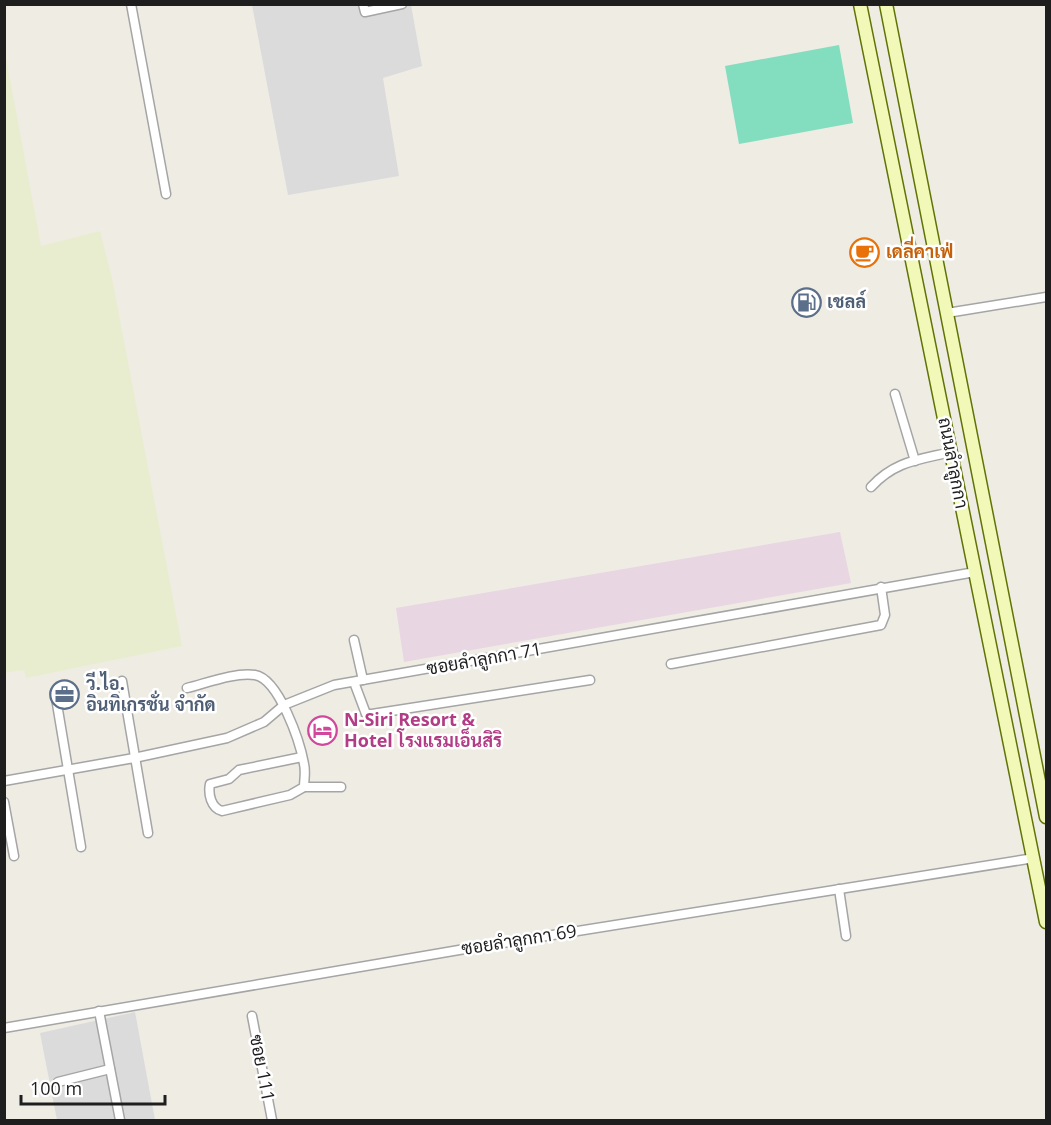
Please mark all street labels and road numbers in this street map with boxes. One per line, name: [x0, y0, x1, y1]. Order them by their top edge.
street label: ถนนลำลูกกา: [931, 415, 975, 511]
street label: ซอยลำลูกกา 71: [424, 636, 544, 682]
street label: ซอยลำลูกกา 69: [460, 918, 578, 962]
street label: ซอย 111: [245, 1032, 281, 1103]

